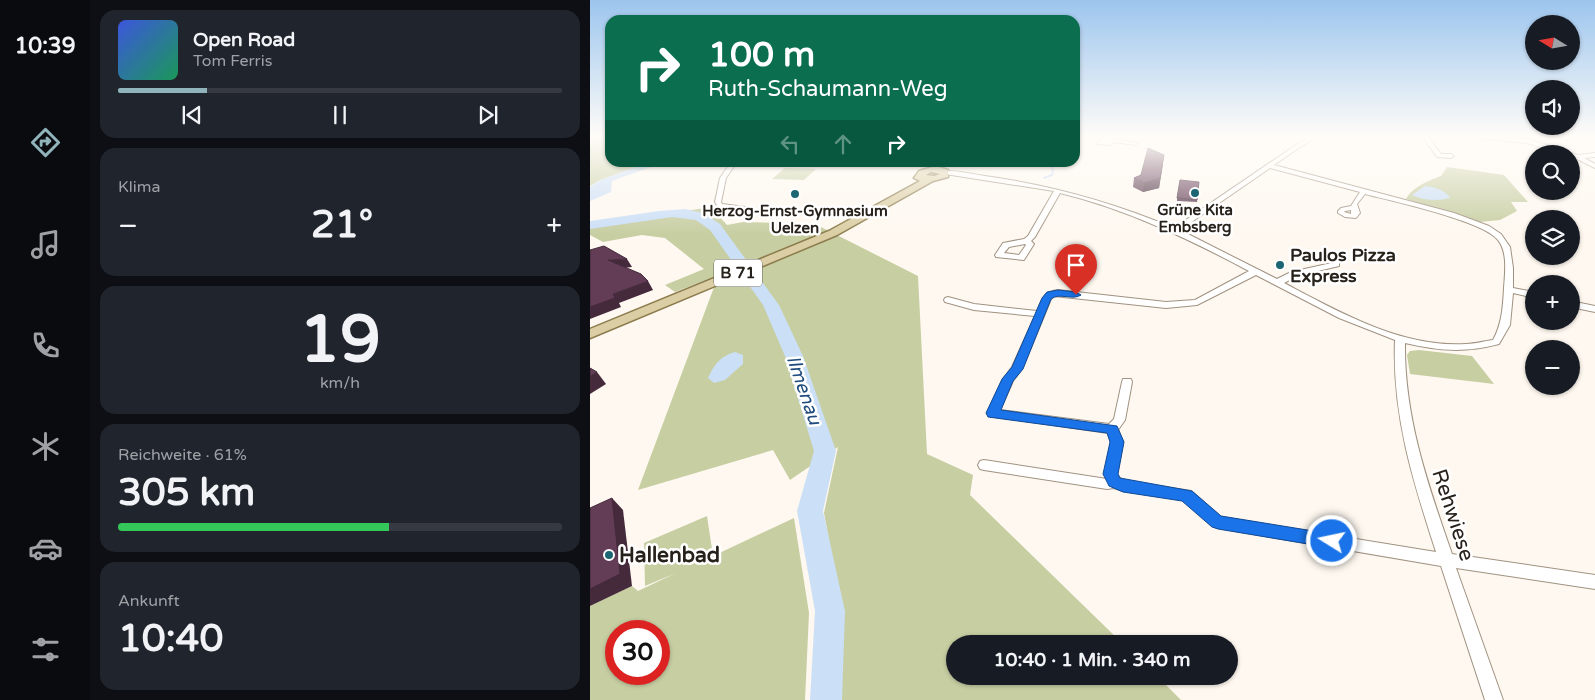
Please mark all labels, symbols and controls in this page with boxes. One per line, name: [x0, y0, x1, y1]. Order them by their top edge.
north arrow: [1525, 15, 1580, 70]
map controls: [1525, 15, 1580, 395]
text: Open Road: [193, 29, 295, 51]
text: 10:39: [15, 33, 75, 59]
text: 100 m: [708, 34, 815, 76]
icon: right: [625, 35, 690, 100]
text: Tom Ferris: [193, 51, 272, 71]
text: Ruth-Schaumann-Weg: [708, 76, 948, 102]
button: sound: [1525, 80, 1580, 135]
icon: previous: [178, 101, 206, 129]
icon: pause: [326, 101, 354, 129]
icon: next: [474, 101, 502, 129]
icon: directions: [28, 125, 63, 160]
icon: left: [776, 130, 804, 158]
icon: ahead: [829, 130, 857, 158]
icon: right: [882, 130, 910, 158]
button: search: [1525, 145, 1580, 200]
text: Klima: [118, 177, 160, 197]
marker: Grüne Kita Embsberg: [1189, 187, 1201, 199]
marker: Herzog-Ernst-Gymnasium Uelzen: [789, 188, 801, 200]
place label: Grüne Kita Embsberg: [1157, 201, 1233, 237]
text: 21°: [311, 202, 373, 248]
place label: Herzog-Ernst-Gymnasium Uelzen: [702, 202, 888, 237]
text: −: [118, 209, 138, 243]
text: +: [546, 209, 562, 243]
button: layers: [1525, 210, 1580, 265]
icon: music: [28, 227, 63, 262]
pin: [1055, 244, 1097, 295]
place label: Paulos Pizza Express: [1290, 244, 1396, 287]
icon: arrive: [1062, 251, 1090, 279]
marker: Paulos Pizza Express: [1274, 259, 1286, 271]
road number: B 71: [714, 260, 762, 286]
button: +: [1525, 275, 1580, 330]
text: 19: [299, 301, 381, 380]
icon: phone: [28, 328, 63, 363]
button: −: [1525, 340, 1580, 395]
water label: Ilmenau: [782, 352, 827, 429]
text: km/h: [320, 373, 360, 393]
icon: climate: [28, 429, 63, 464]
text: Reichweite · 61%: [118, 445, 247, 465]
street label: Rehwiese: [1426, 466, 1480, 564]
text: 305 km: [118, 470, 255, 516]
position arrow: [1305, 514, 1357, 566]
icon: car: [28, 531, 63, 566]
place label: Hallenbad: [619, 543, 720, 568]
marker: Hallenbad: [603, 549, 615, 561]
text: Ankunft: [118, 591, 180, 611]
text: 10:40: [118, 616, 223, 662]
speed limit sign: 30: [605, 620, 670, 685]
icon: filters: [28, 632, 63, 667]
text: 10:40 · 1 Min. · 340 m: [994, 649, 1190, 671]

